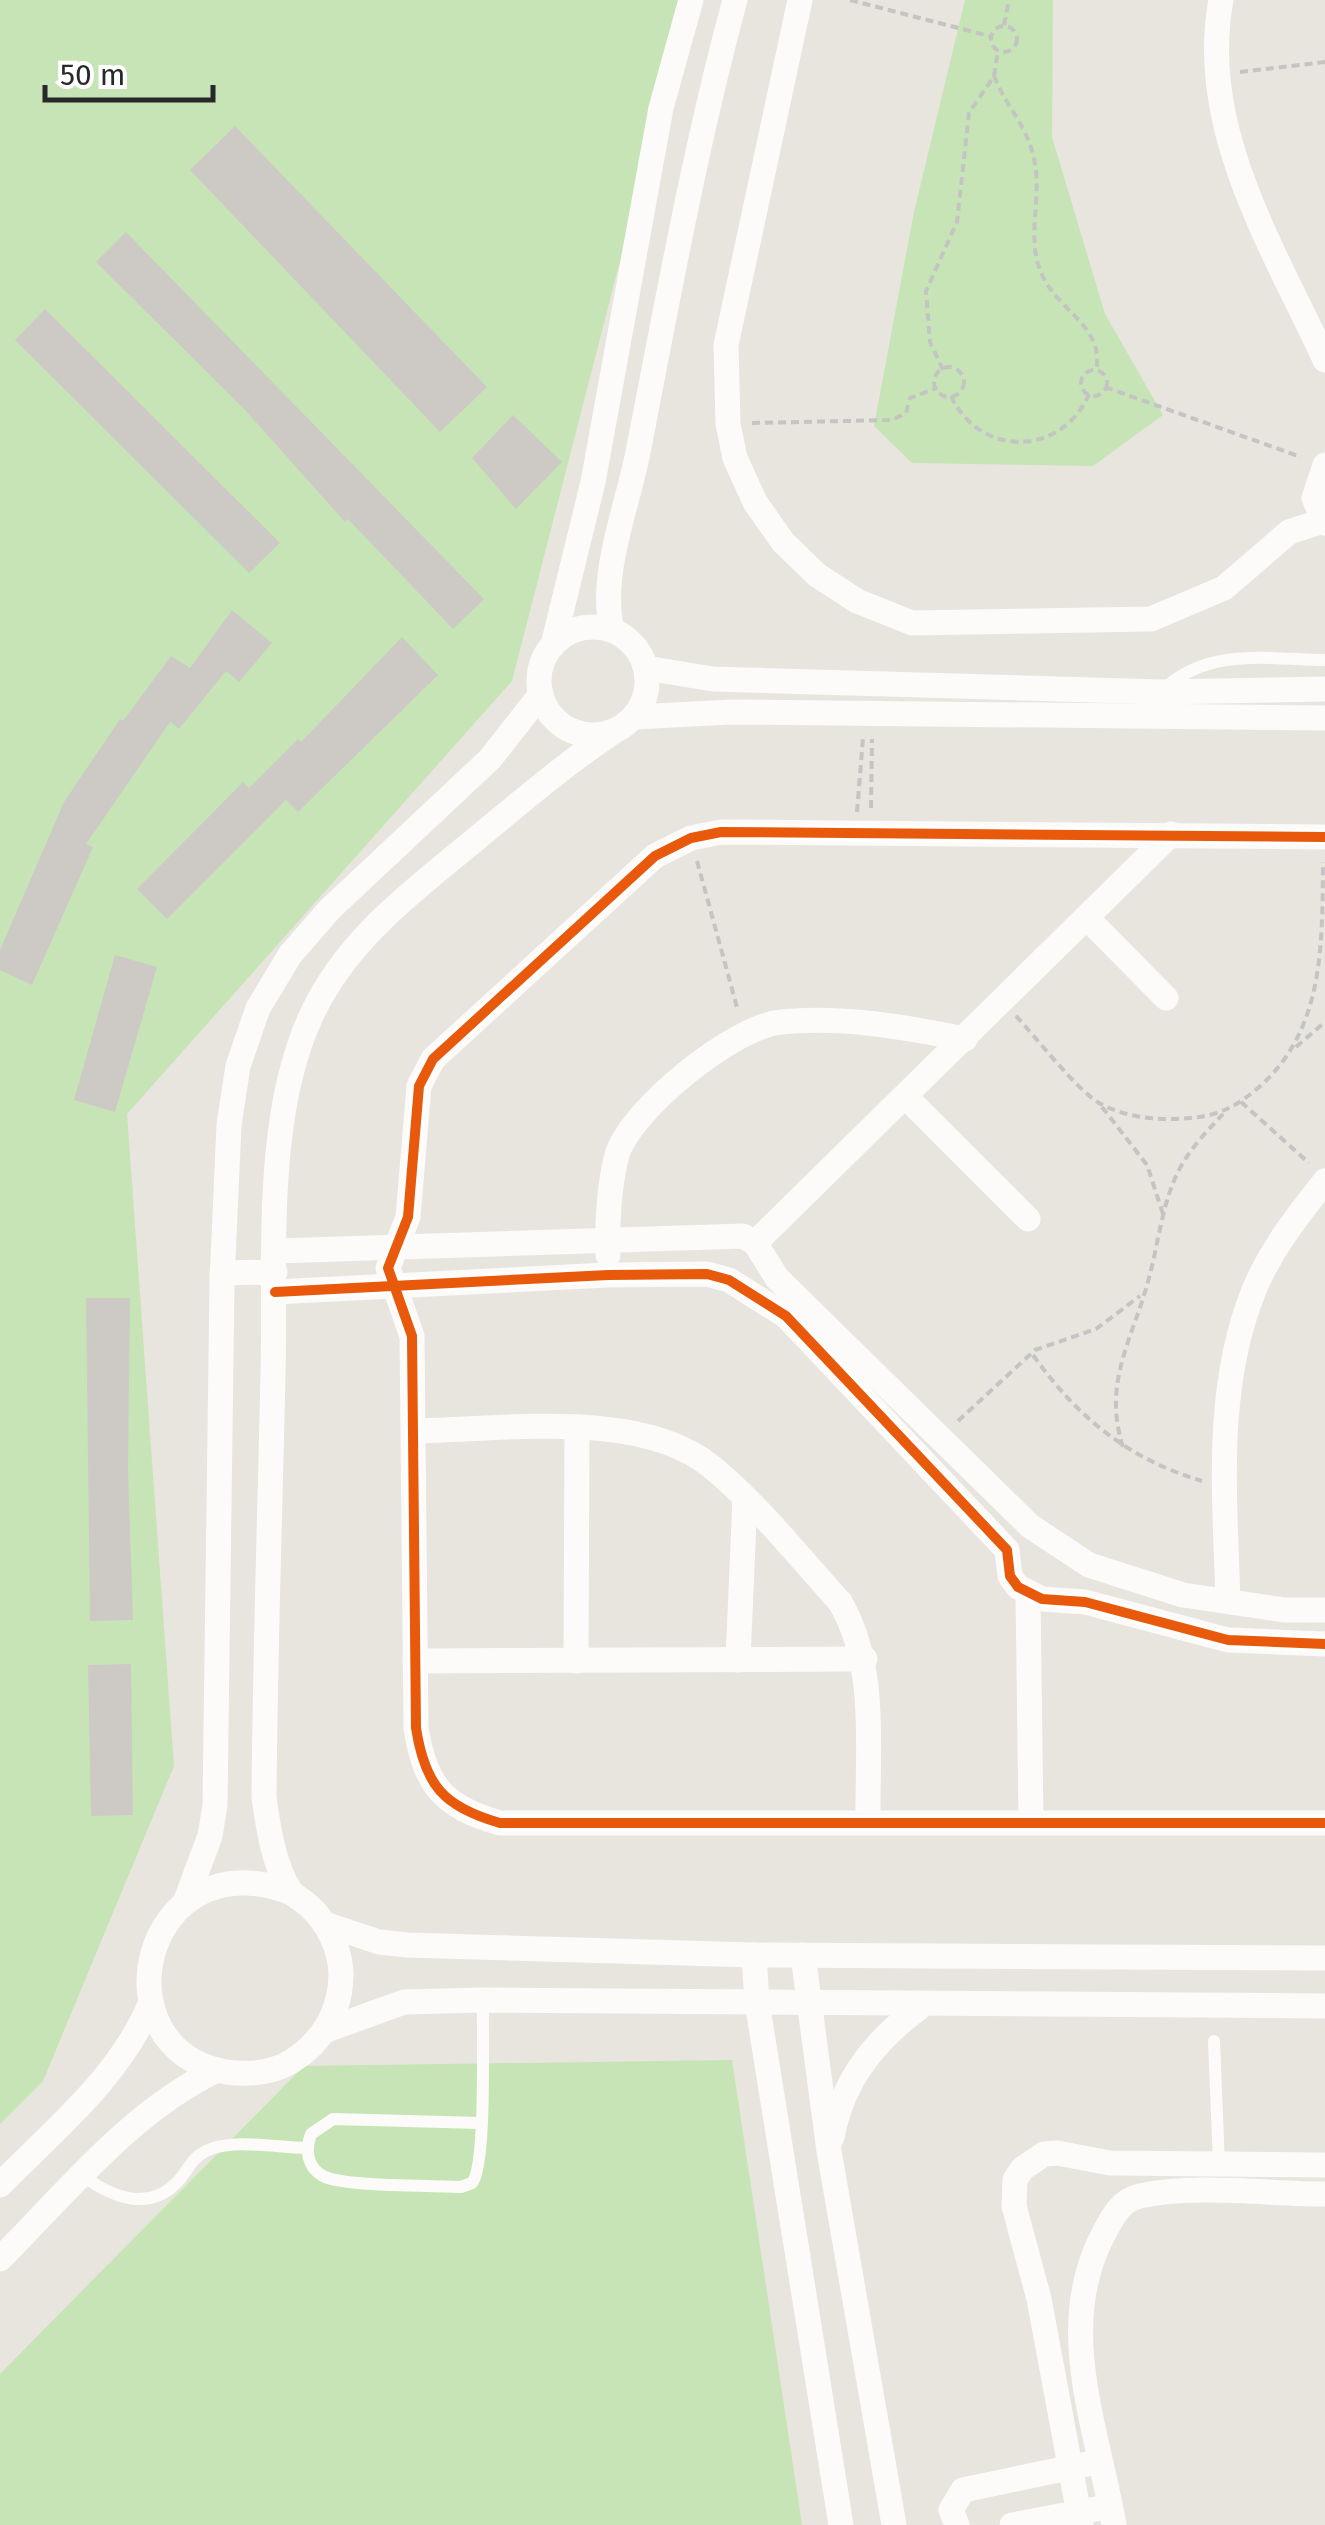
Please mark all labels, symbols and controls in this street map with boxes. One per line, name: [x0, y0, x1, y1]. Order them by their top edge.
scale bar: [45, 40, 212, 102]
text: 50 m: [60, 57, 125, 93]

